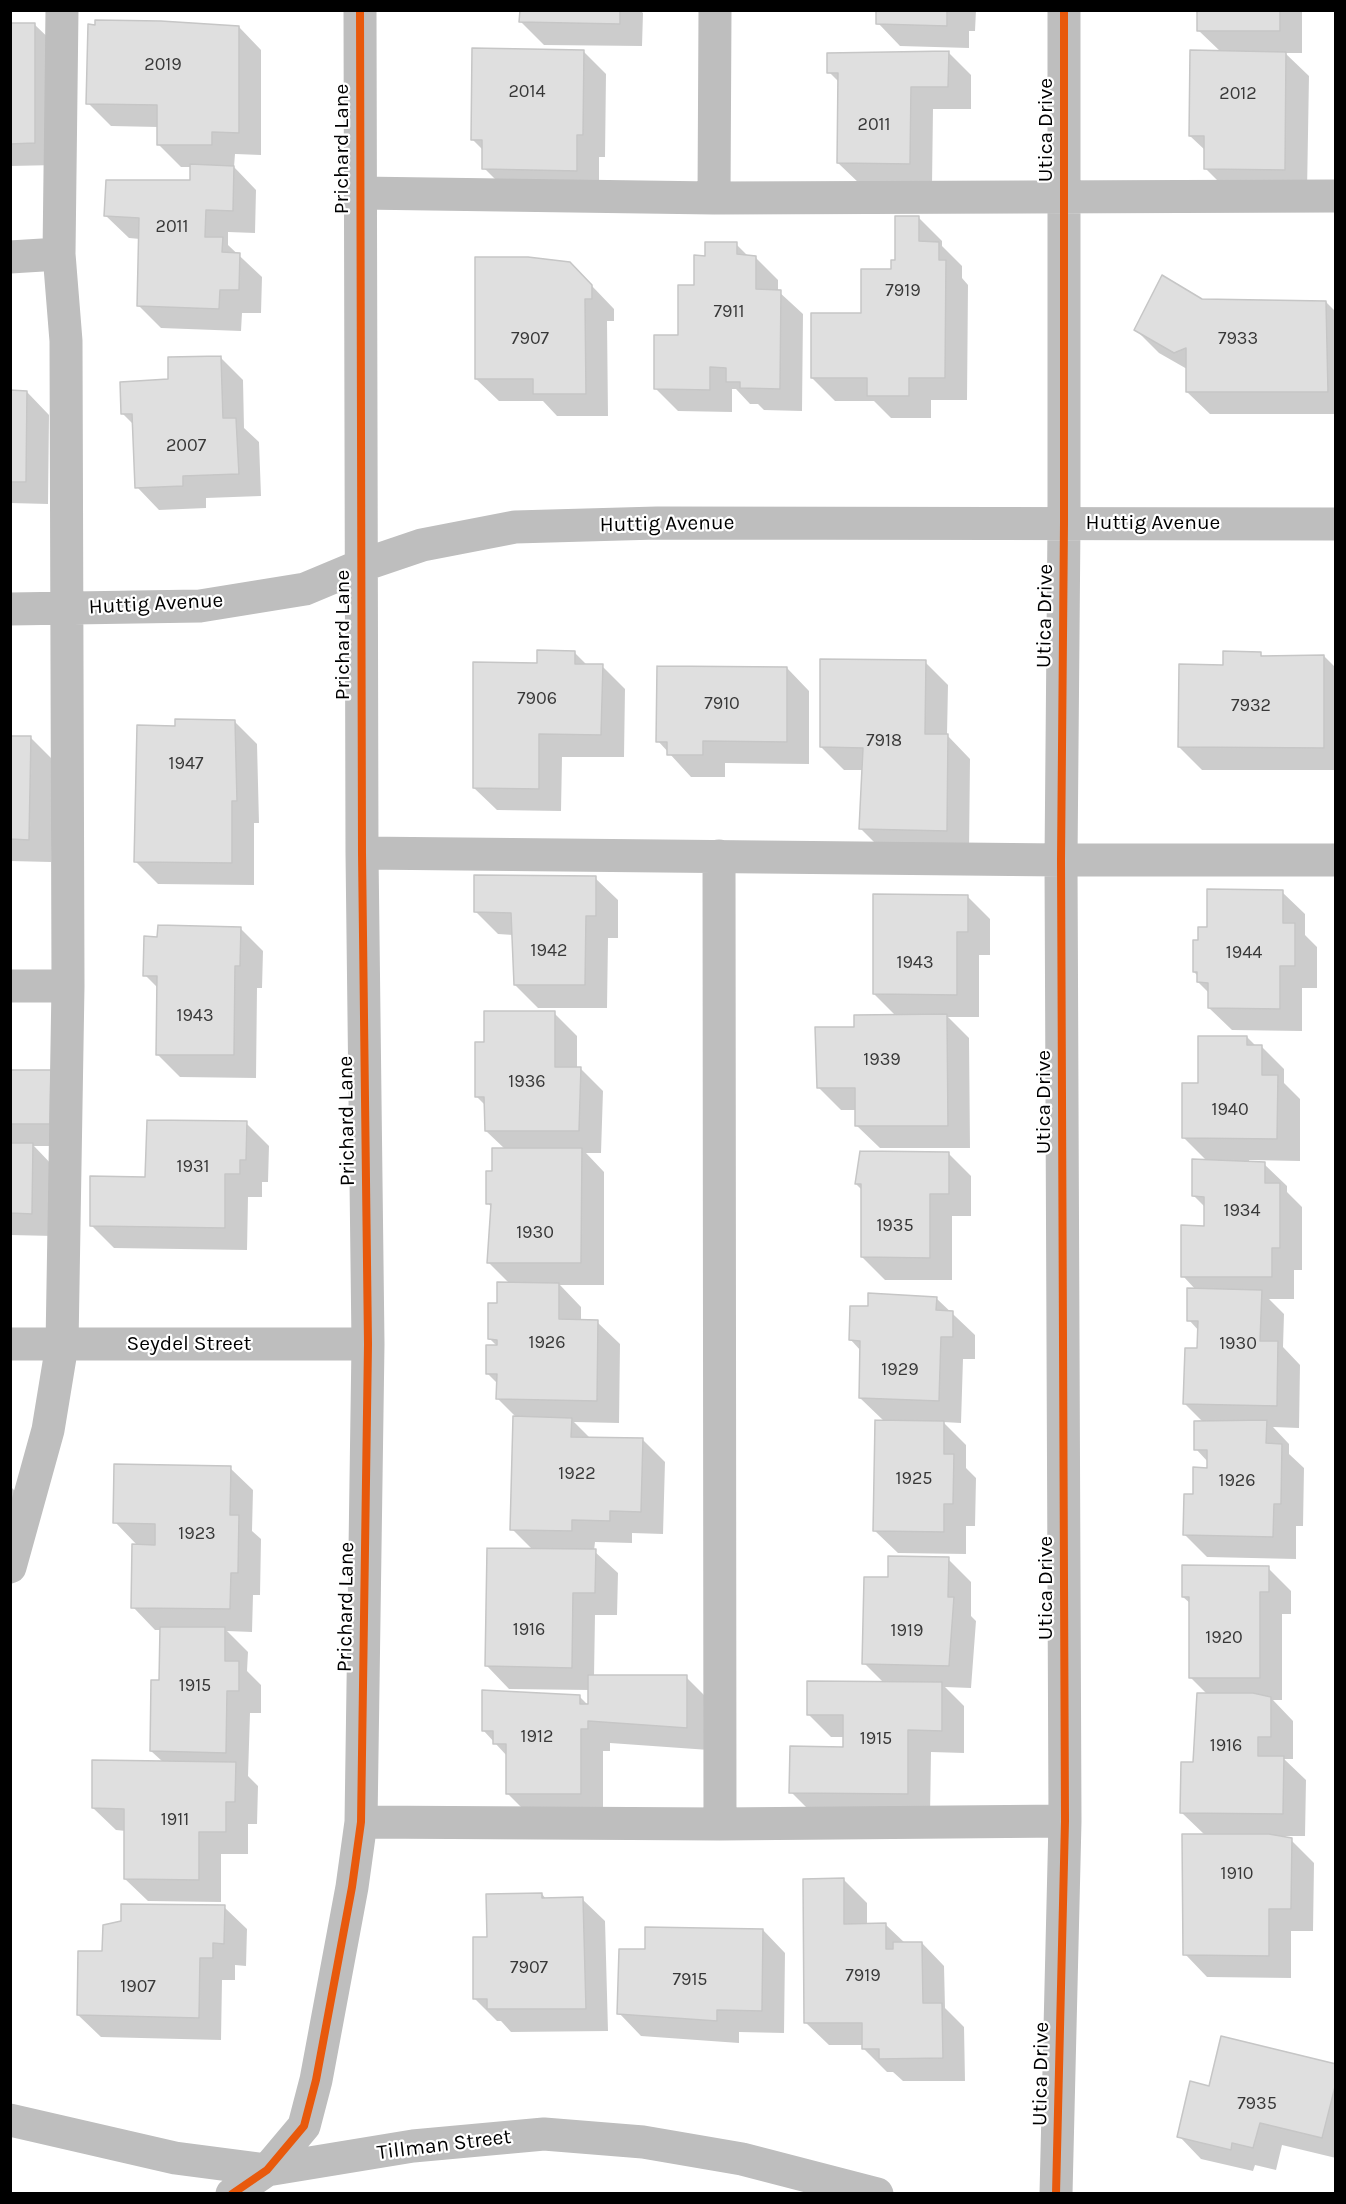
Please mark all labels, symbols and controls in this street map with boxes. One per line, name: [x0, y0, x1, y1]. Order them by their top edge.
house number: 2019: [144, 54, 182, 76]
street label: Utica Drive: [1033, 78, 1059, 182]
house number: 2014: [508, 81, 546, 103]
house number: 2012: [1219, 83, 1257, 105]
street label: Prichard Lane: [329, 84, 355, 214]
house number: 2011: [857, 114, 891, 136]
house number: 2011: [155, 216, 189, 238]
house number: 7919: [885, 280, 921, 302]
house number: 7911: [714, 301, 744, 323]
house number: 7907: [511, 328, 549, 350]
house number: 7933: [1218, 328, 1258, 350]
house number: 2007: [166, 435, 206, 457]
street label: Huttig Avenue: [599, 510, 735, 538]
street label: Huttig Avenue: [1086, 510, 1220, 536]
street label: Utica Drive: [1031, 564, 1059, 668]
street label: Prichard Lane: [330, 570, 356, 700]
street label: Huttig Avenue: [88, 588, 224, 620]
house number: 7906: [517, 688, 557, 710]
house number: 7910: [704, 693, 740, 715]
house number: 7932: [1231, 695, 1271, 717]
house number: 7918: [866, 730, 902, 752]
house number: 1947: [169, 753, 203, 775]
house number: 1942: [531, 940, 567, 962]
house number: 1944: [1226, 942, 1262, 964]
house number: 1943: [896, 952, 934, 974]
house number: 1943: [176, 1005, 214, 1027]
house number: 1939: [863, 1049, 901, 1071]
street label: Utica Drive: [1031, 1050, 1057, 1154]
street label: Prichard Lane: [333, 1056, 361, 1186]
house number: 1936: [508, 1071, 546, 1093]
house number: 1940: [1211, 1099, 1249, 1121]
house number: 1931: [177, 1156, 209, 1178]
house number: 1934: [1223, 1200, 1261, 1222]
house number: 1935: [876, 1215, 914, 1237]
house number: 1930: [516, 1222, 554, 1244]
street label: Seydel Street: [127, 1331, 251, 1357]
house number: 1926: [528, 1332, 566, 1354]
house number: 1930: [1219, 1333, 1257, 1355]
house number: 1929: [881, 1359, 919, 1381]
house number: 1922: [558, 1463, 596, 1485]
house number: 1925: [896, 1468, 932, 1490]
house number: 1926: [1218, 1470, 1256, 1492]
house number: 1923: [178, 1523, 216, 1545]
street label: Utica Drive: [1033, 1536, 1059, 1640]
street label: Prichard Lane: [332, 1542, 360, 1672]
house number: 1916: [513, 1619, 545, 1641]
house number: 1919: [891, 1620, 923, 1642]
house number: 1920: [1205, 1627, 1243, 1649]
house number: 1915: [179, 1675, 211, 1697]
house number: 1912: [521, 1726, 553, 1748]
house number: 1915: [860, 1728, 892, 1750]
house number: 1916: [1210, 1735, 1242, 1757]
house number: 1911: [161, 1809, 189, 1831]
house number: 1910: [1220, 1863, 1254, 1885]
house number: 7907: [510, 1957, 548, 1979]
house number: 7919: [845, 1965, 881, 1987]
house number: 7915: [672, 1969, 708, 1991]
house number: 1907: [120, 1976, 156, 1998]
street label: Utica Drive: [1027, 2022, 1055, 2126]
house number: 7935: [1237, 2093, 1277, 2115]
street label: Tillman Street: [375, 2124, 513, 2166]

